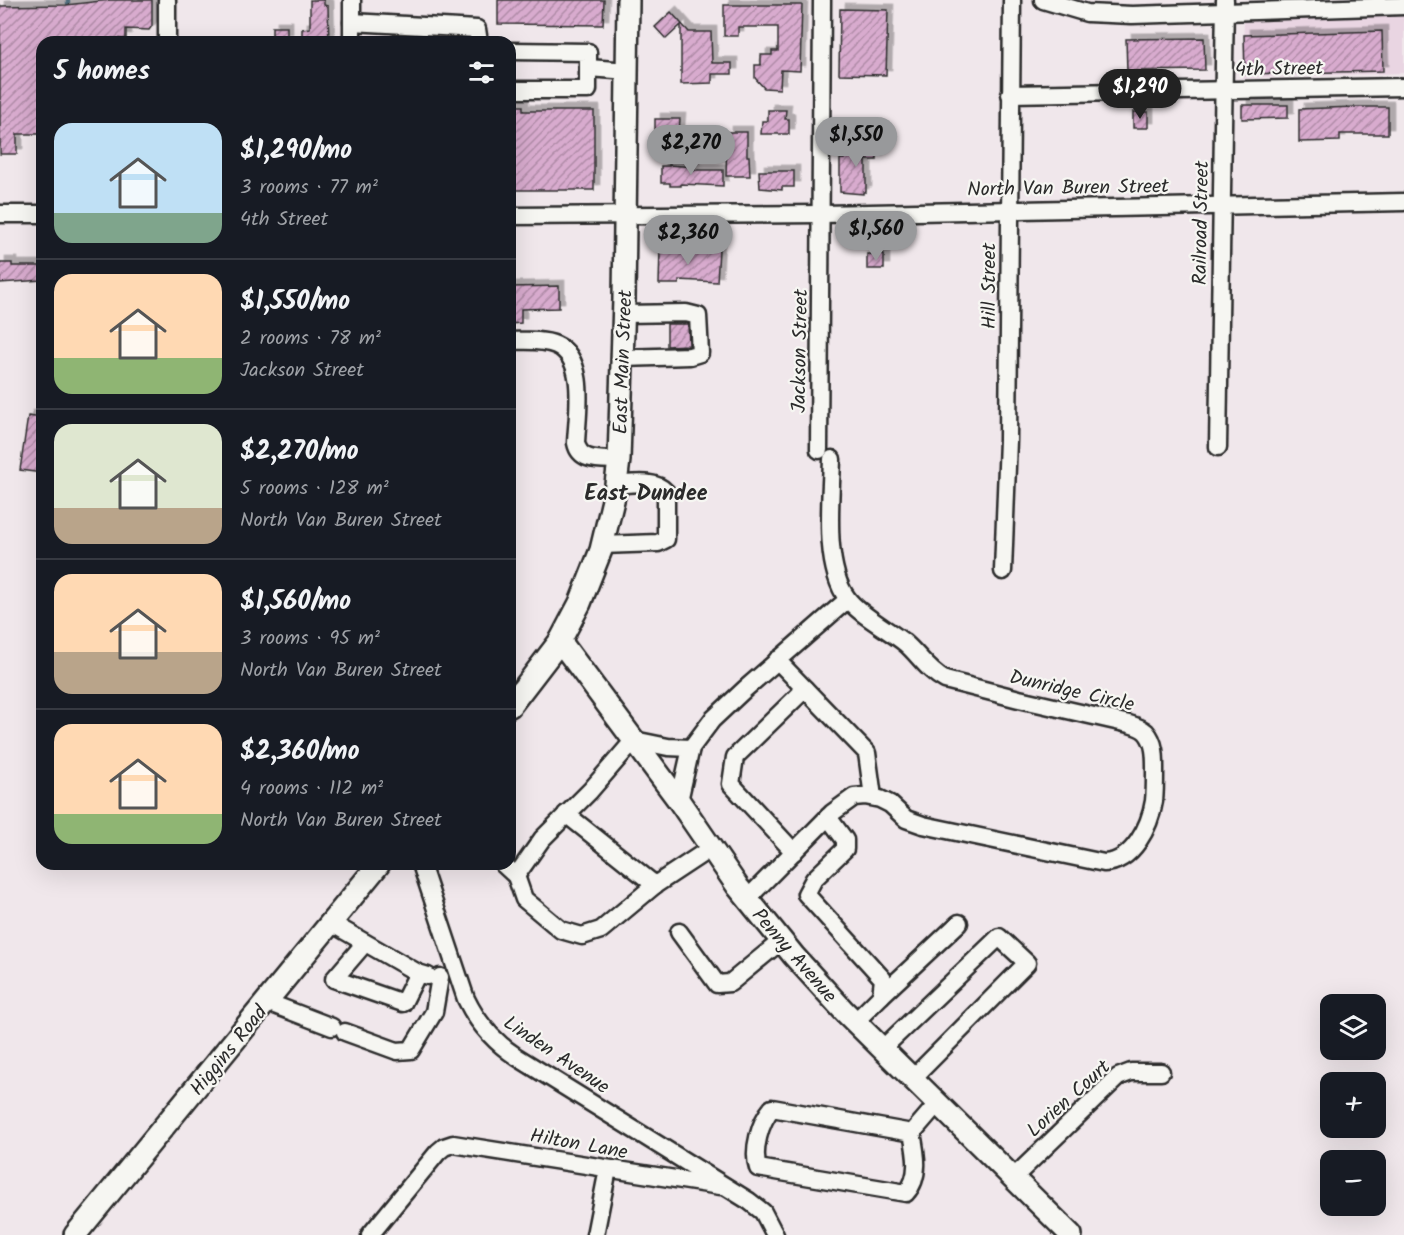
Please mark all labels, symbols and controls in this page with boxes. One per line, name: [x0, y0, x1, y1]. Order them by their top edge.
text: 5 homes: [54, 51, 150, 93]
street label: 4th Street: [1235, 53, 1324, 87]
icon: filters: [465, 56, 498, 89]
pin: $1,290: [1091, 69, 1189, 120]
text: $1,290: [1112, 72, 1168, 104]
pin: $1,550: [807, 117, 905, 168]
text: $1,550: [829, 120, 883, 152]
pin: $2,270: [642, 125, 740, 176]
text: $2,270: [661, 128, 721, 160]
text: $1,290/mo: [240, 130, 352, 172]
icon: home: [102, 147, 174, 219]
street label: Railroad Street: [1185, 160, 1219, 286]
street label: North Van Buren Street: [967, 171, 1169, 207]
text: 3 rooms · 77 m²: [240, 172, 378, 204]
text: 4th Street: [240, 204, 328, 236]
pin: $1,560: [827, 211, 925, 262]
text: $1,560: [849, 214, 903, 246]
pin: $2,360: [639, 215, 737, 266]
text: $2,360: [658, 218, 718, 250]
street label: Hill Street: [974, 242, 1006, 329]
text: $1,550/mo: [240, 281, 350, 323]
street label: East Main Street: [605, 289, 643, 435]
street label: Jackson Street: [784, 289, 818, 413]
icon: home: [102, 298, 174, 370]
text: 2 rooms · 78 m²: [240, 323, 381, 355]
text: Jackson Street: [240, 355, 364, 387]
text: $2,270/mo: [240, 431, 359, 473]
icon: home: [102, 448, 174, 520]
text: 5 rooms · 128 m²: [240, 473, 389, 505]
district label: East Dundee: [585, 477, 708, 512]
text: North Van Buren Street: [240, 505, 442, 537]
text: $1,560/mo: [240, 581, 351, 623]
icon: home: [102, 598, 174, 670]
text: 3 rooms · 95 m²: [240, 623, 380, 655]
text: North Van Buren Street: [240, 655, 442, 687]
street label: Dunridge Circle: [1006, 662, 1137, 722]
text: $2,360/mo: [240, 731, 360, 773]
icon: home: [102, 748, 174, 820]
text: 4 rooms · 112 m²: [240, 773, 383, 805]
text: North Van Buren Street: [240, 805, 442, 837]
street label: Penny Avenue: [743, 901, 844, 1011]
map controls: [1320, 994, 1386, 1216]
button: layers: [1320, 994, 1386, 1060]
street label: Higgins Road: [183, 998, 277, 1104]
street label: Linden Avenue: [496, 1008, 616, 1103]
street label: Lorien Court: [1020, 1053, 1119, 1146]
button: +: [1320, 1072, 1386, 1138]
street label: Hilton Lane: [527, 1121, 630, 1169]
button: −: [1320, 1150, 1386, 1216]

